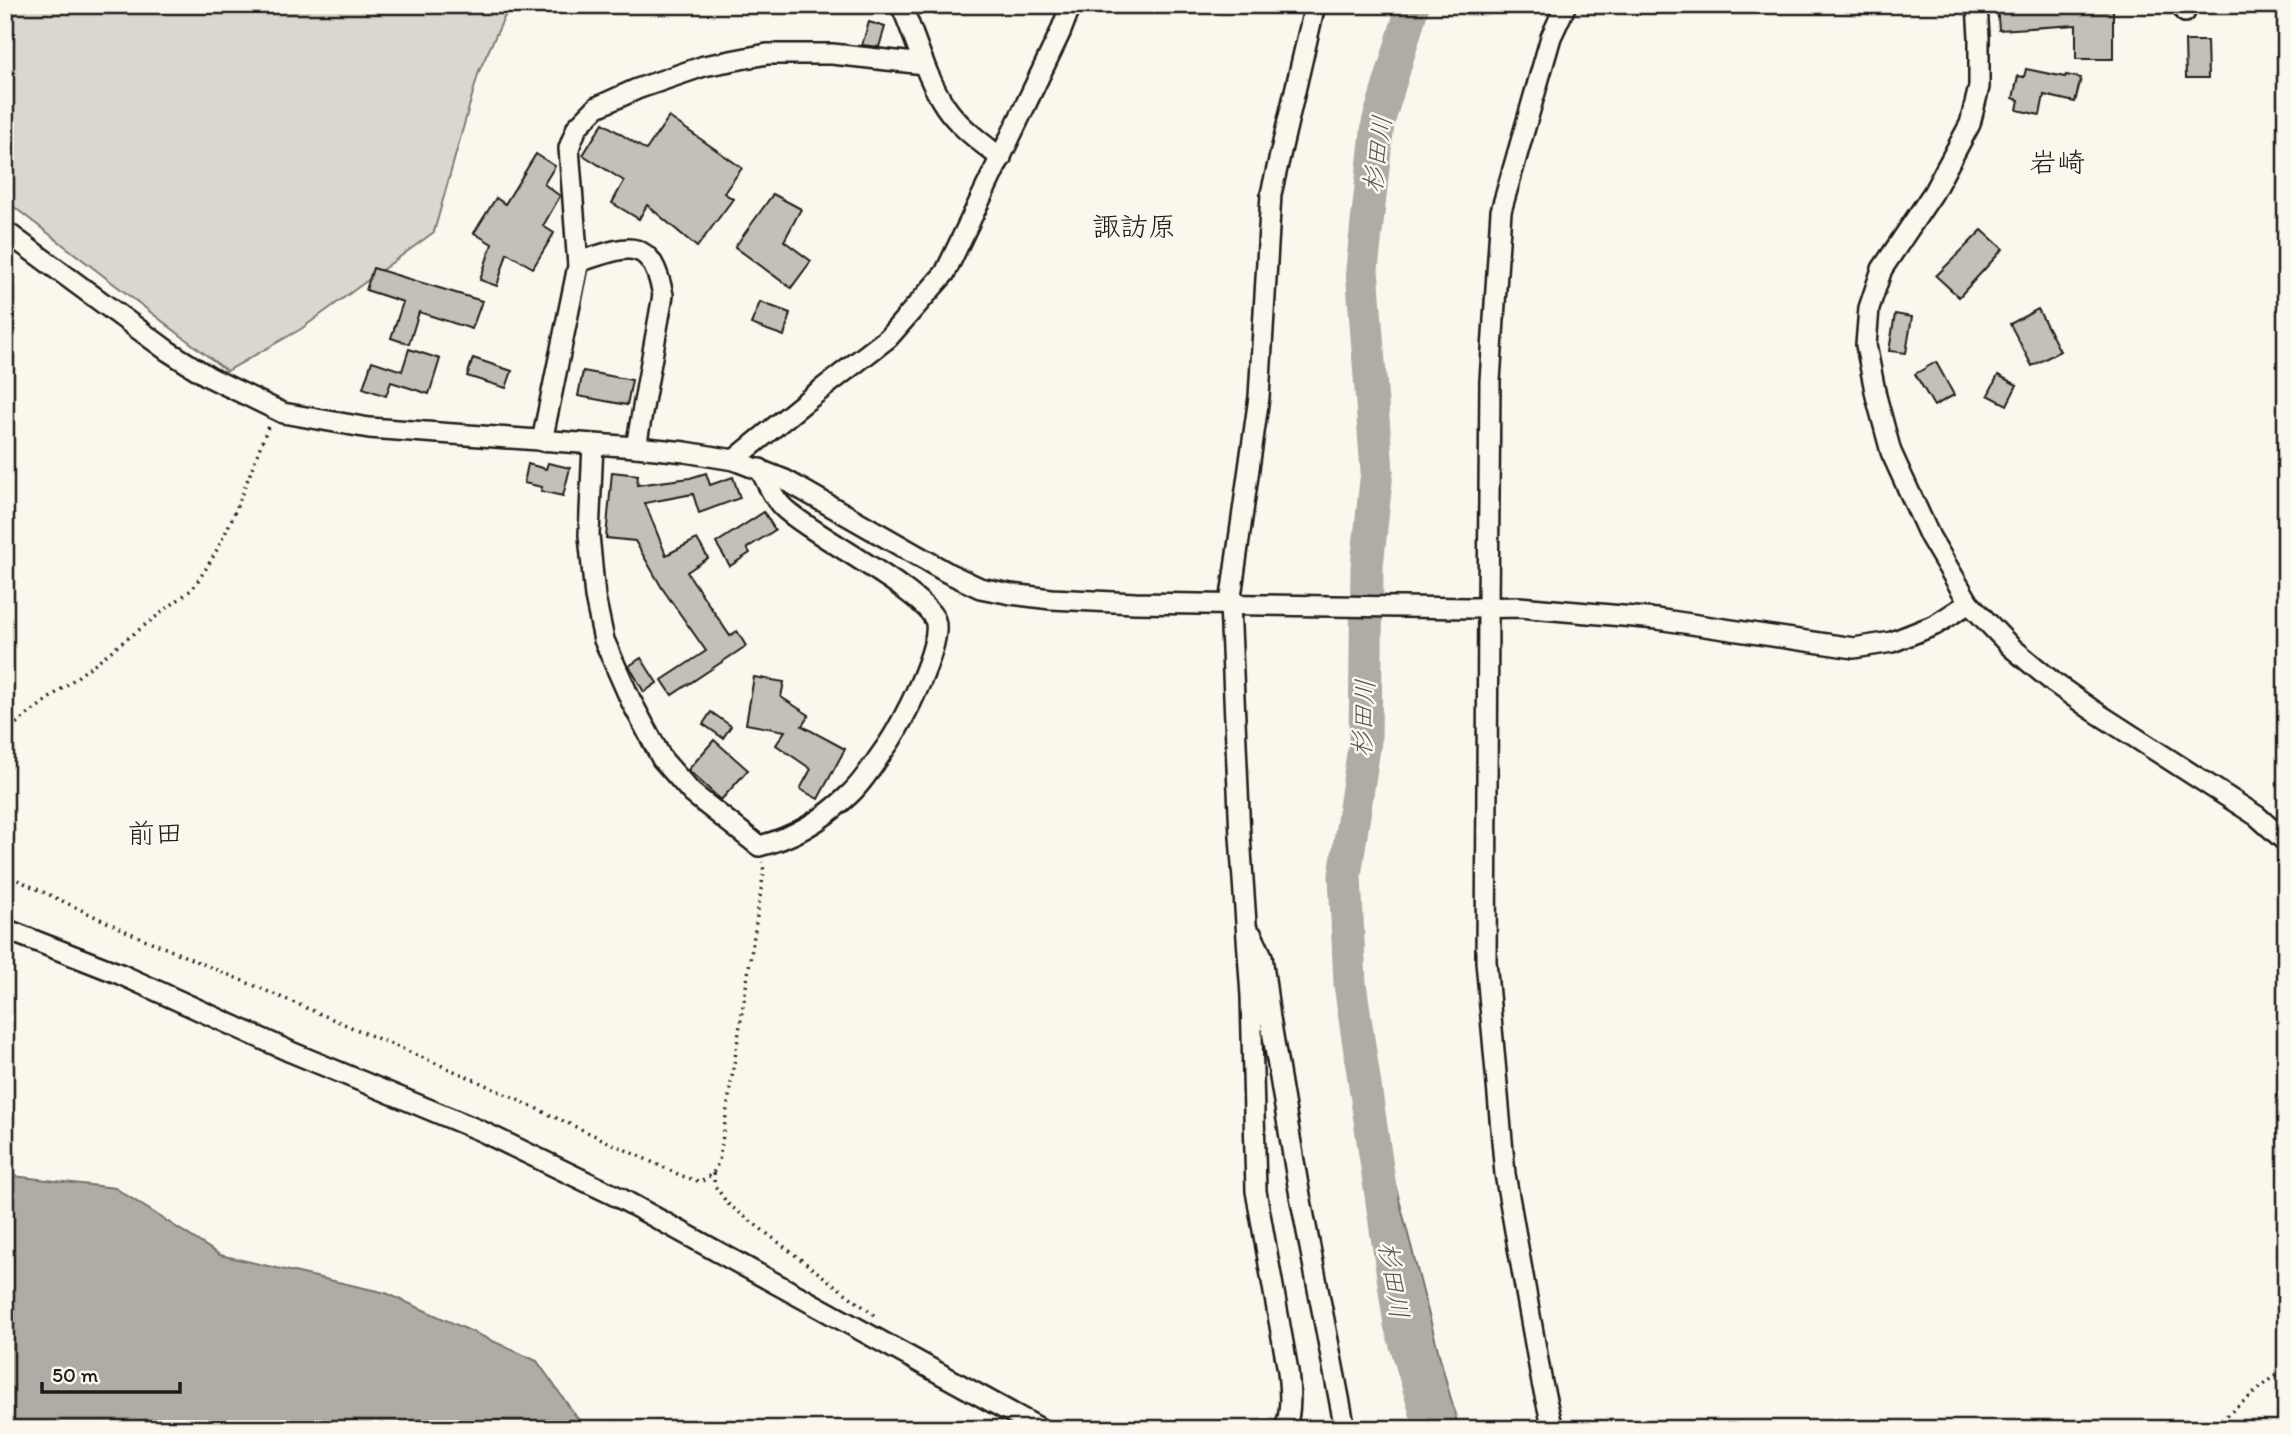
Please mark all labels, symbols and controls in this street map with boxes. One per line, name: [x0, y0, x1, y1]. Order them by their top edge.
water label: 杉田川: [1356, 113, 1398, 195]
district label: 岩崎: [2029, 145, 2085, 179]
district label: 諏訪原: [1092, 209, 1176, 243]
water label: 杉田川: [1345, 678, 1381, 758]
district label: 前田: [127, 816, 183, 850]
water label: 杉田川: [1372, 1239, 1416, 1321]
scale bar: [42, 1350, 180, 1394]
text: 50 m: [52, 1362, 99, 1387]

